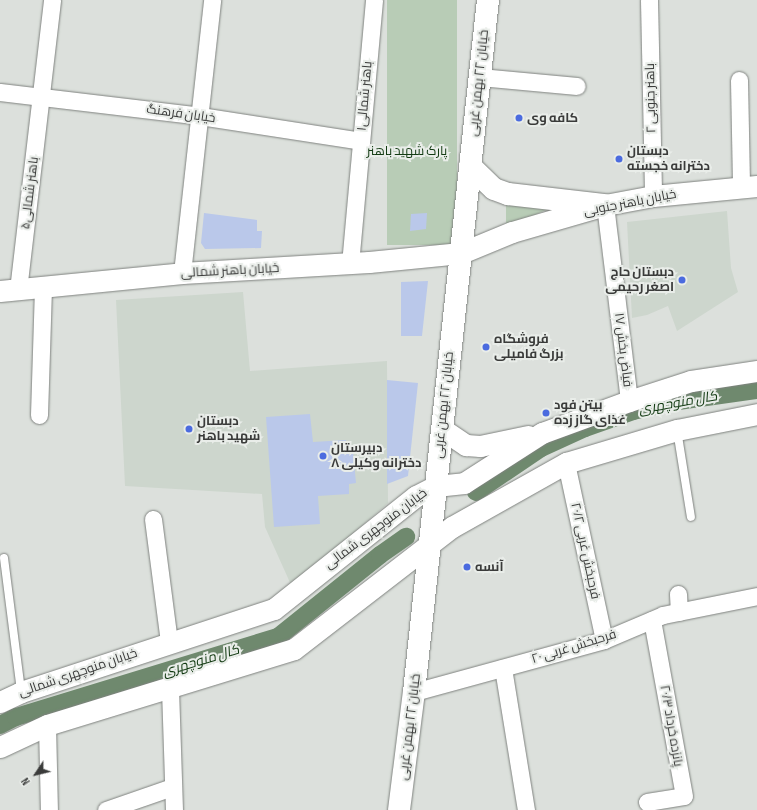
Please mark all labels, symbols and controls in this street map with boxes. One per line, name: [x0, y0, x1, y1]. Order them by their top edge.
street label: خیابان ۲۲ بهمن غربی: [466, 29, 492, 137]
street label: باهنر شمالی۱: [354, 61, 376, 131]
street label: باهنر جنوبی ۲: [643, 63, 659, 133]
street label: خیابان فرهنگ: [146, 101, 216, 127]
place label: کافه وی: [527, 110, 578, 126]
marker: کافه وی: [514, 113, 524, 123]
park label: پارک شهید باهنر: [367, 143, 447, 159]
place label: دبستان دخترانه خجسته: [627, 144, 710, 175]
marker: دبستان دخترانه خجسته: [614, 154, 624, 164]
street label: باهنر شمالی۵: [18, 156, 42, 230]
street label: خیابان باهنر جنوبی: [582, 186, 678, 220]
street label: خیابان باهنر شمالی: [180, 261, 280, 281]
place label: دبستان حاج اصغر رحیمی: [605, 265, 674, 296]
marker: دبستان حاج اصغر رحیمی: [677, 275, 687, 285]
street label: فیاض بخش ۱۷: [611, 312, 635, 388]
place label: فروشگاه بزرگ فامیلی: [494, 332, 564, 363]
marker: فروشگاه بزرگ فامیلی: [481, 342, 491, 352]
street label: خیابان ۲۲ بهمن غربی: [431, 351, 457, 459]
water label: کال منوچهری: [637, 388, 719, 418]
place label: بیتن فود غذای گاز زده: [554, 398, 626, 429]
marker: بیتن فود غذای گاز زده: [541, 408, 551, 418]
place label: دبستان شهید باهنر: [197, 414, 260, 445]
marker: دبستان شهید باهنر: [184, 424, 194, 434]
place label: دبیرستان دخترانه وکیلی ۸: [331, 441, 421, 472]
marker: دبیرستان دخترانه وکیلی ۸: [318, 451, 328, 461]
street label: خیابان منوچهری شمالی: [322, 485, 430, 573]
street label: فرحبخش غربی ۲۰/۲: [567, 501, 603, 601]
place label: آنسه: [475, 559, 503, 575]
marker: آنسه: [462, 562, 472, 572]
street label: فرحبخش غربی ۲۰: [530, 627, 618, 667]
water label: کال منوچهری: [161, 641, 241, 681]
street label: خیابان منوچهری شمالی: [17, 645, 139, 701]
street label: خیابان ۲۲ بهمن غربی: [396, 673, 424, 781]
street label: پانزده خرداد ۲۰/۳: [656, 684, 686, 768]
north arrow: [16, 754, 56, 794]
text: N: [19, 775, 33, 787]

